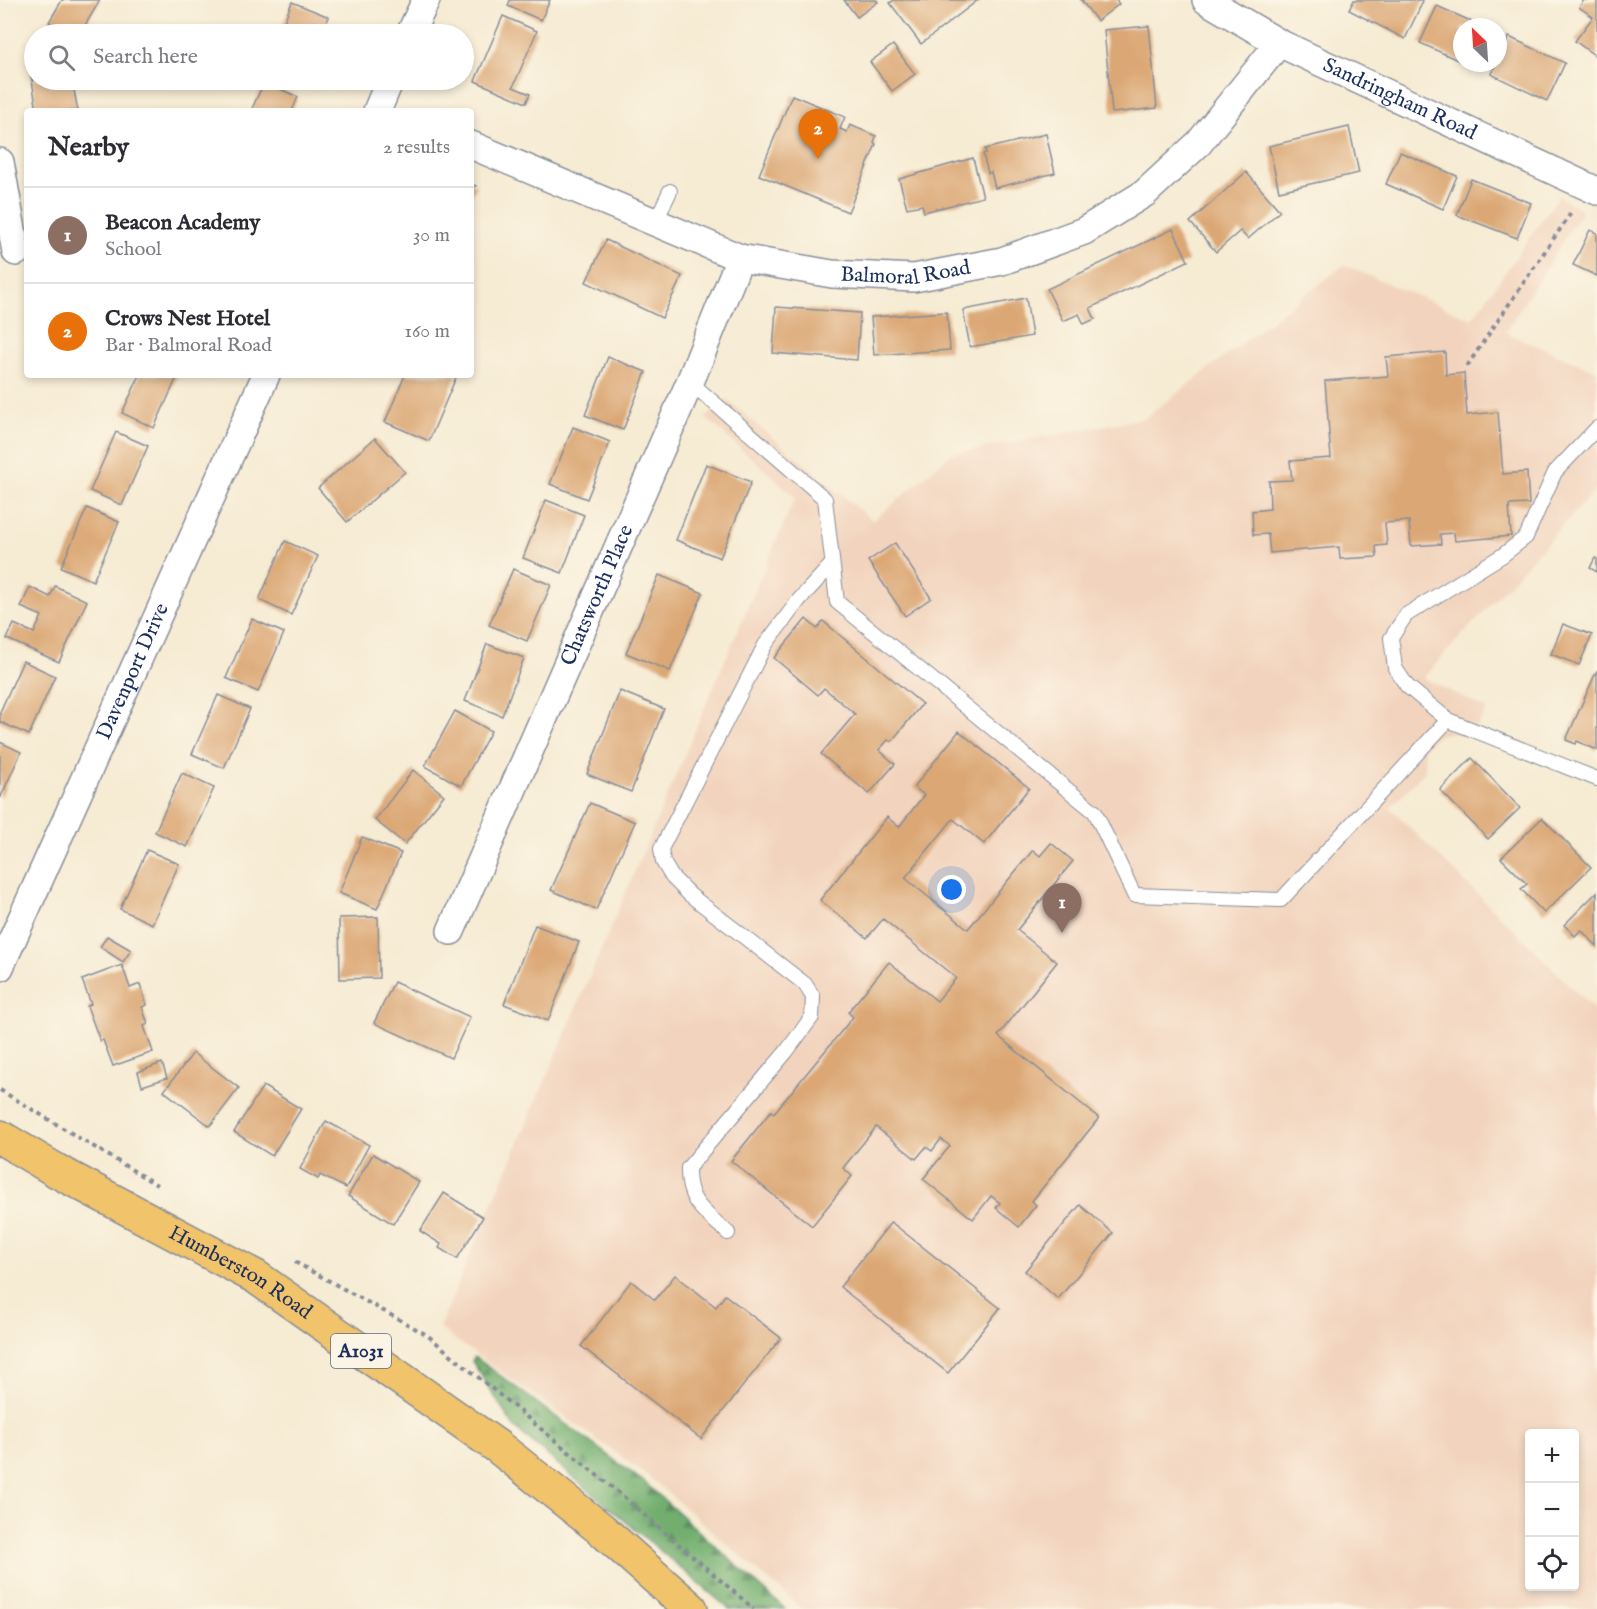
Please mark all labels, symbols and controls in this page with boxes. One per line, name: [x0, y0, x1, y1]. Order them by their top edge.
north arrow: [1453, 18, 1507, 72]
search box: [24, 24, 474, 90]
icon: search: [45, 41, 78, 74]
text: Search here: [93, 43, 198, 71]
street label: Sandringham Road: [1319, 52, 1482, 147]
pin: 2: [798, 110, 838, 159]
text: Nearby: [48, 131, 129, 164]
text: 2 results: [383, 135, 450, 160]
text: Beacon Academy: [105, 209, 260, 237]
text: 1: [64, 223, 71, 248]
text: 30 m: [413, 223, 450, 248]
text: School: [105, 237, 161, 262]
street label: Balmoral Road: [840, 254, 973, 291]
text: Crows Nest Hotel: [105, 305, 270, 333]
text: 2: [63, 319, 72, 344]
text: 160 m: [404, 319, 450, 344]
text: Bar · Balmoral Road: [105, 333, 272, 358]
street label: Chatsworth Place: [555, 520, 640, 670]
street label: Davenport Drive: [90, 599, 175, 744]
your location: [937, 875, 966, 904]
pin: 1: [1042, 884, 1082, 933]
street label: Humberston Road: [164, 1219, 318, 1326]
road number: A1031: [331, 1334, 391, 1368]
map controls: [1525, 1429, 1579, 1591]
button: +: [1525, 1429, 1579, 1483]
button: −: [1525, 1483, 1579, 1537]
button: locate: [1525, 1537, 1579, 1591]

